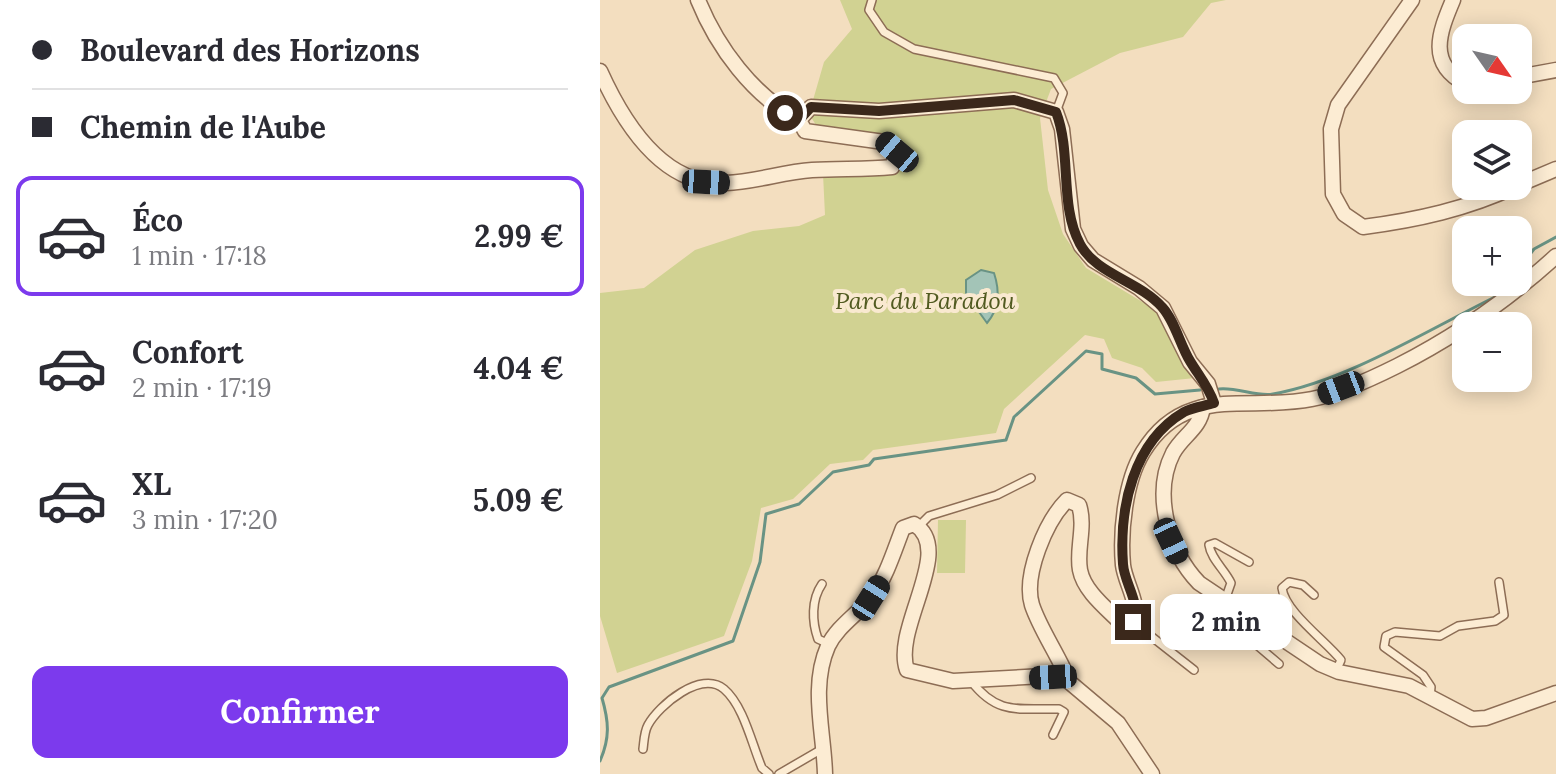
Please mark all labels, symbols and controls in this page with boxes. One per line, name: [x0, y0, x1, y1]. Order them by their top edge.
north arrow: [1452, 24, 1532, 104]
map controls: [1452, 24, 1532, 392]
text: Boulevard des Horizons: [80, 31, 420, 69]
route start: [767, 95, 803, 131]
text: Chemin de l'Aube: [80, 108, 326, 146]
button: layers: [1452, 120, 1532, 200]
car: [871, 127, 923, 177]
car: [681, 169, 731, 195]
icon: car: [36, 200, 108, 272]
text: Éco: [132, 201, 183, 239]
button: +: [1452, 216, 1532, 296]
text: 2.99 €: [474, 217, 564, 255]
text: 1 min · 17:18: [132, 239, 267, 272]
park label: Parc du Paradou: [835, 285, 1016, 316]
button: −: [1452, 312, 1532, 392]
icon: car: [36, 332, 108, 404]
text: Confort: [132, 333, 243, 371]
text: 4.04 €: [473, 349, 564, 387]
car: [1314, 368, 1368, 408]
text: 2 min · 17:19: [132, 371, 272, 404]
icon: car: [36, 464, 108, 536]
text: XL: [132, 465, 171, 503]
text: 5.09 €: [473, 481, 564, 519]
text: 3 min · 17:20: [132, 503, 278, 536]
car: [1150, 514, 1192, 568]
car: [848, 571, 894, 625]
callout: 2 min: [1161, 594, 1293, 650]
route end: [1115, 604, 1151, 640]
text: 2 min: [1191, 605, 1261, 638]
car: [1028, 664, 1078, 690]
button: Confirmer: [32, 666, 568, 758]

